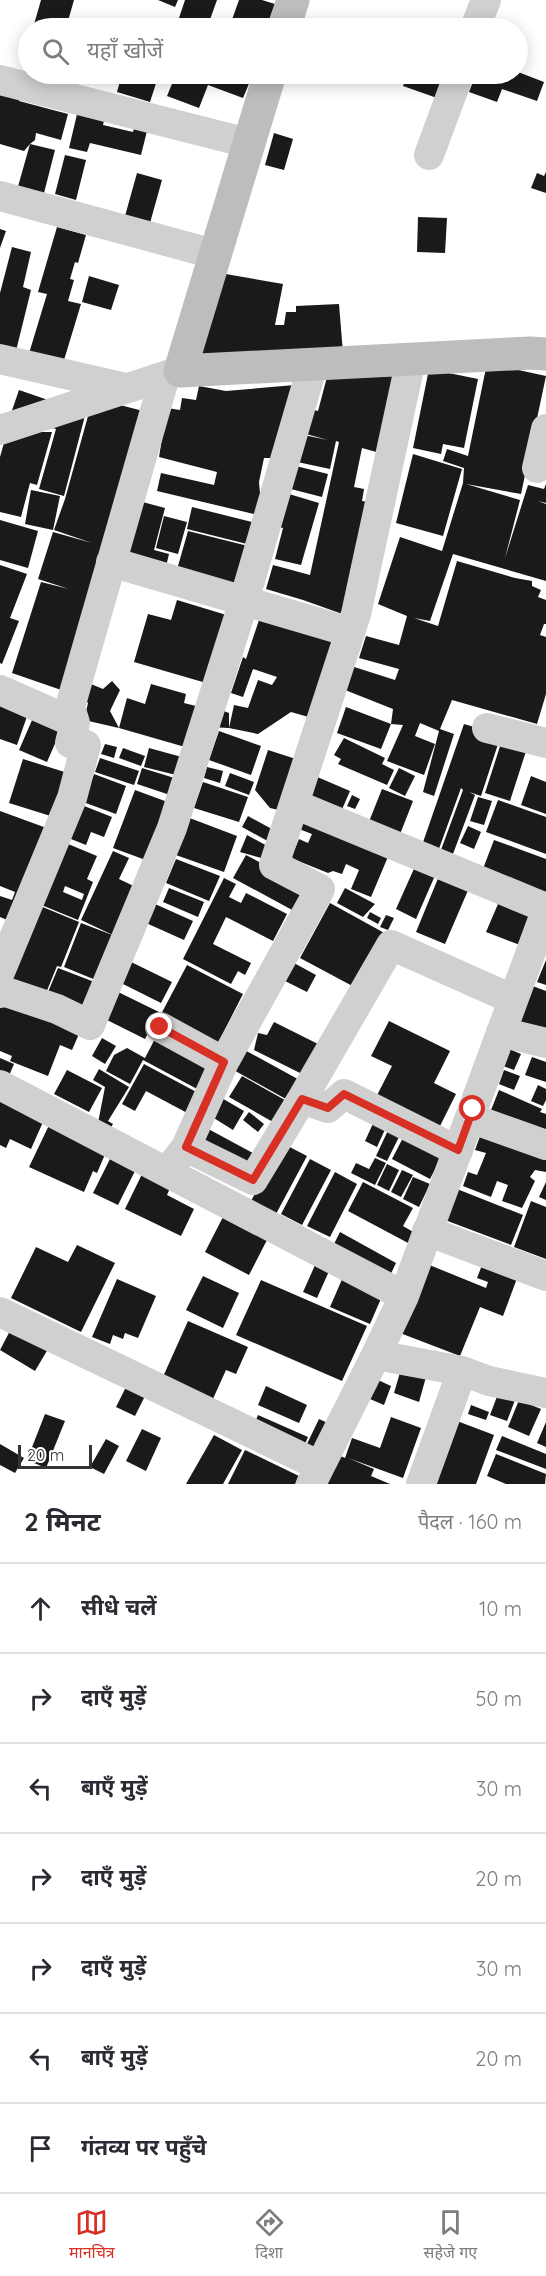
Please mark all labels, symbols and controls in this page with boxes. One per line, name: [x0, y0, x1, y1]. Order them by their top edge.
search box: [18, 18, 528, 84]
icon: search: [39, 35, 72, 68]
text: यहाँ खोजें: [87, 36, 163, 64]
route end: [146, 1013, 172, 1039]
route start: [459, 1095, 485, 1121]
scale bar: [18, 1442, 92, 1470]
text: 20 m: [27, 1445, 64, 1465]
text: 2 मिनट: [24, 1505, 101, 1538]
text: पैदल · 160 m: [418, 1509, 522, 1534]
icon: ahead: [24, 1592, 57, 1625]
text: सीधे चलें: [81, 1593, 157, 1621]
text: 10 m: [479, 1596, 522, 1621]
icon: right: [24, 1682, 57, 1715]
text: दाएँ मुड़ें: [81, 1683, 146, 1711]
text: 50 m: [476, 1686, 522, 1711]
icon: left: [24, 1772, 57, 1805]
text: बाएँ मुड़ें: [81, 1773, 147, 1801]
text: 30 m: [476, 1776, 522, 1801]
icon: right: [24, 1862, 57, 1895]
text: दाएँ मुड़ें: [81, 1863, 146, 1891]
text: 20 m: [475, 1866, 522, 1891]
icon: right: [24, 1952, 57, 1985]
text: दाएँ मुड़ें: [81, 1953, 146, 1981]
text: 30 m: [476, 1956, 522, 1981]
icon: left: [24, 2042, 57, 2075]
text: बाएँ मुड़ें: [81, 2043, 147, 2071]
text: 20 m: [475, 2046, 522, 2071]
icon: arrive: [24, 2132, 57, 2165]
text: गंतव्य पर पहुँचे: [81, 2133, 206, 2161]
tab: मानचित्र: [69, 2206, 115, 2265]
tab: दिशा: [253, 2206, 286, 2265]
tab: सहेजे गए: [424, 2206, 477, 2265]

